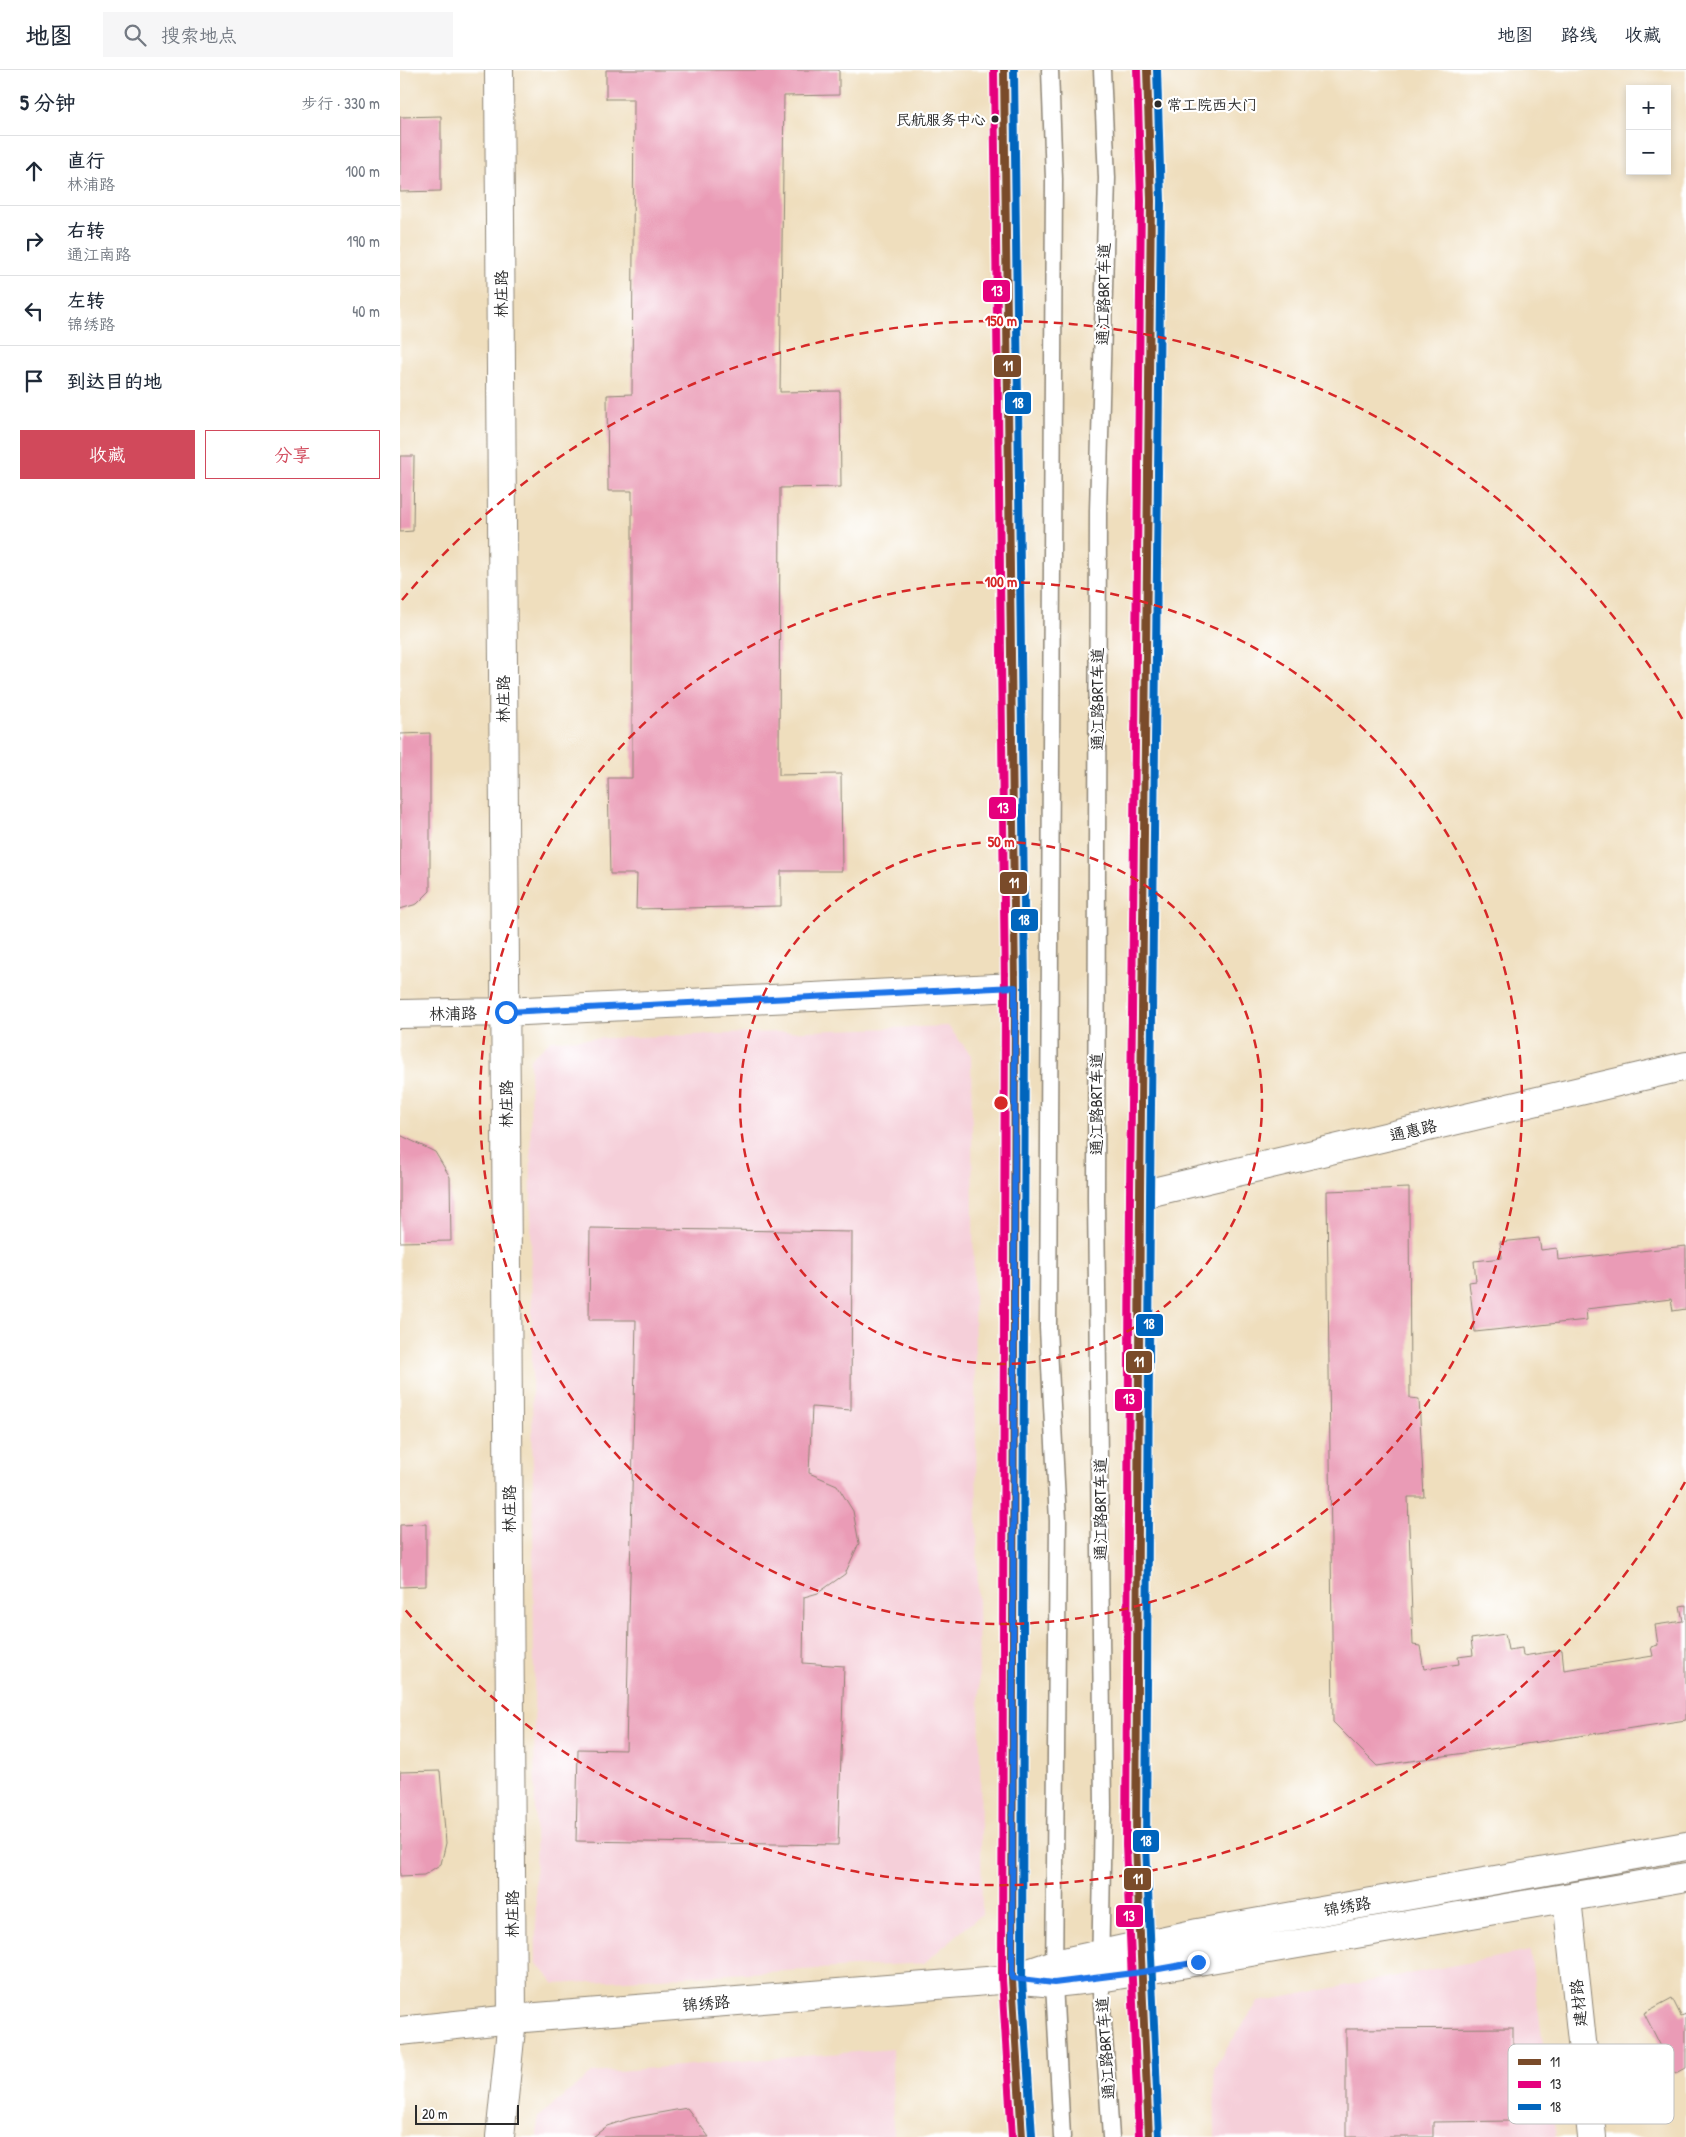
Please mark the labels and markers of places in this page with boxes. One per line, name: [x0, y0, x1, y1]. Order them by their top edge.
place label: 常工院西大门: [1167, 94, 1257, 115]
marker: 常工院西大门: [1153, 99, 1163, 109]
place label: 民航服务中心: [896, 109, 986, 130]
marker: 民航服务中心: [990, 114, 1000, 124]
centre of rings: [992, 1094, 1010, 1112]

